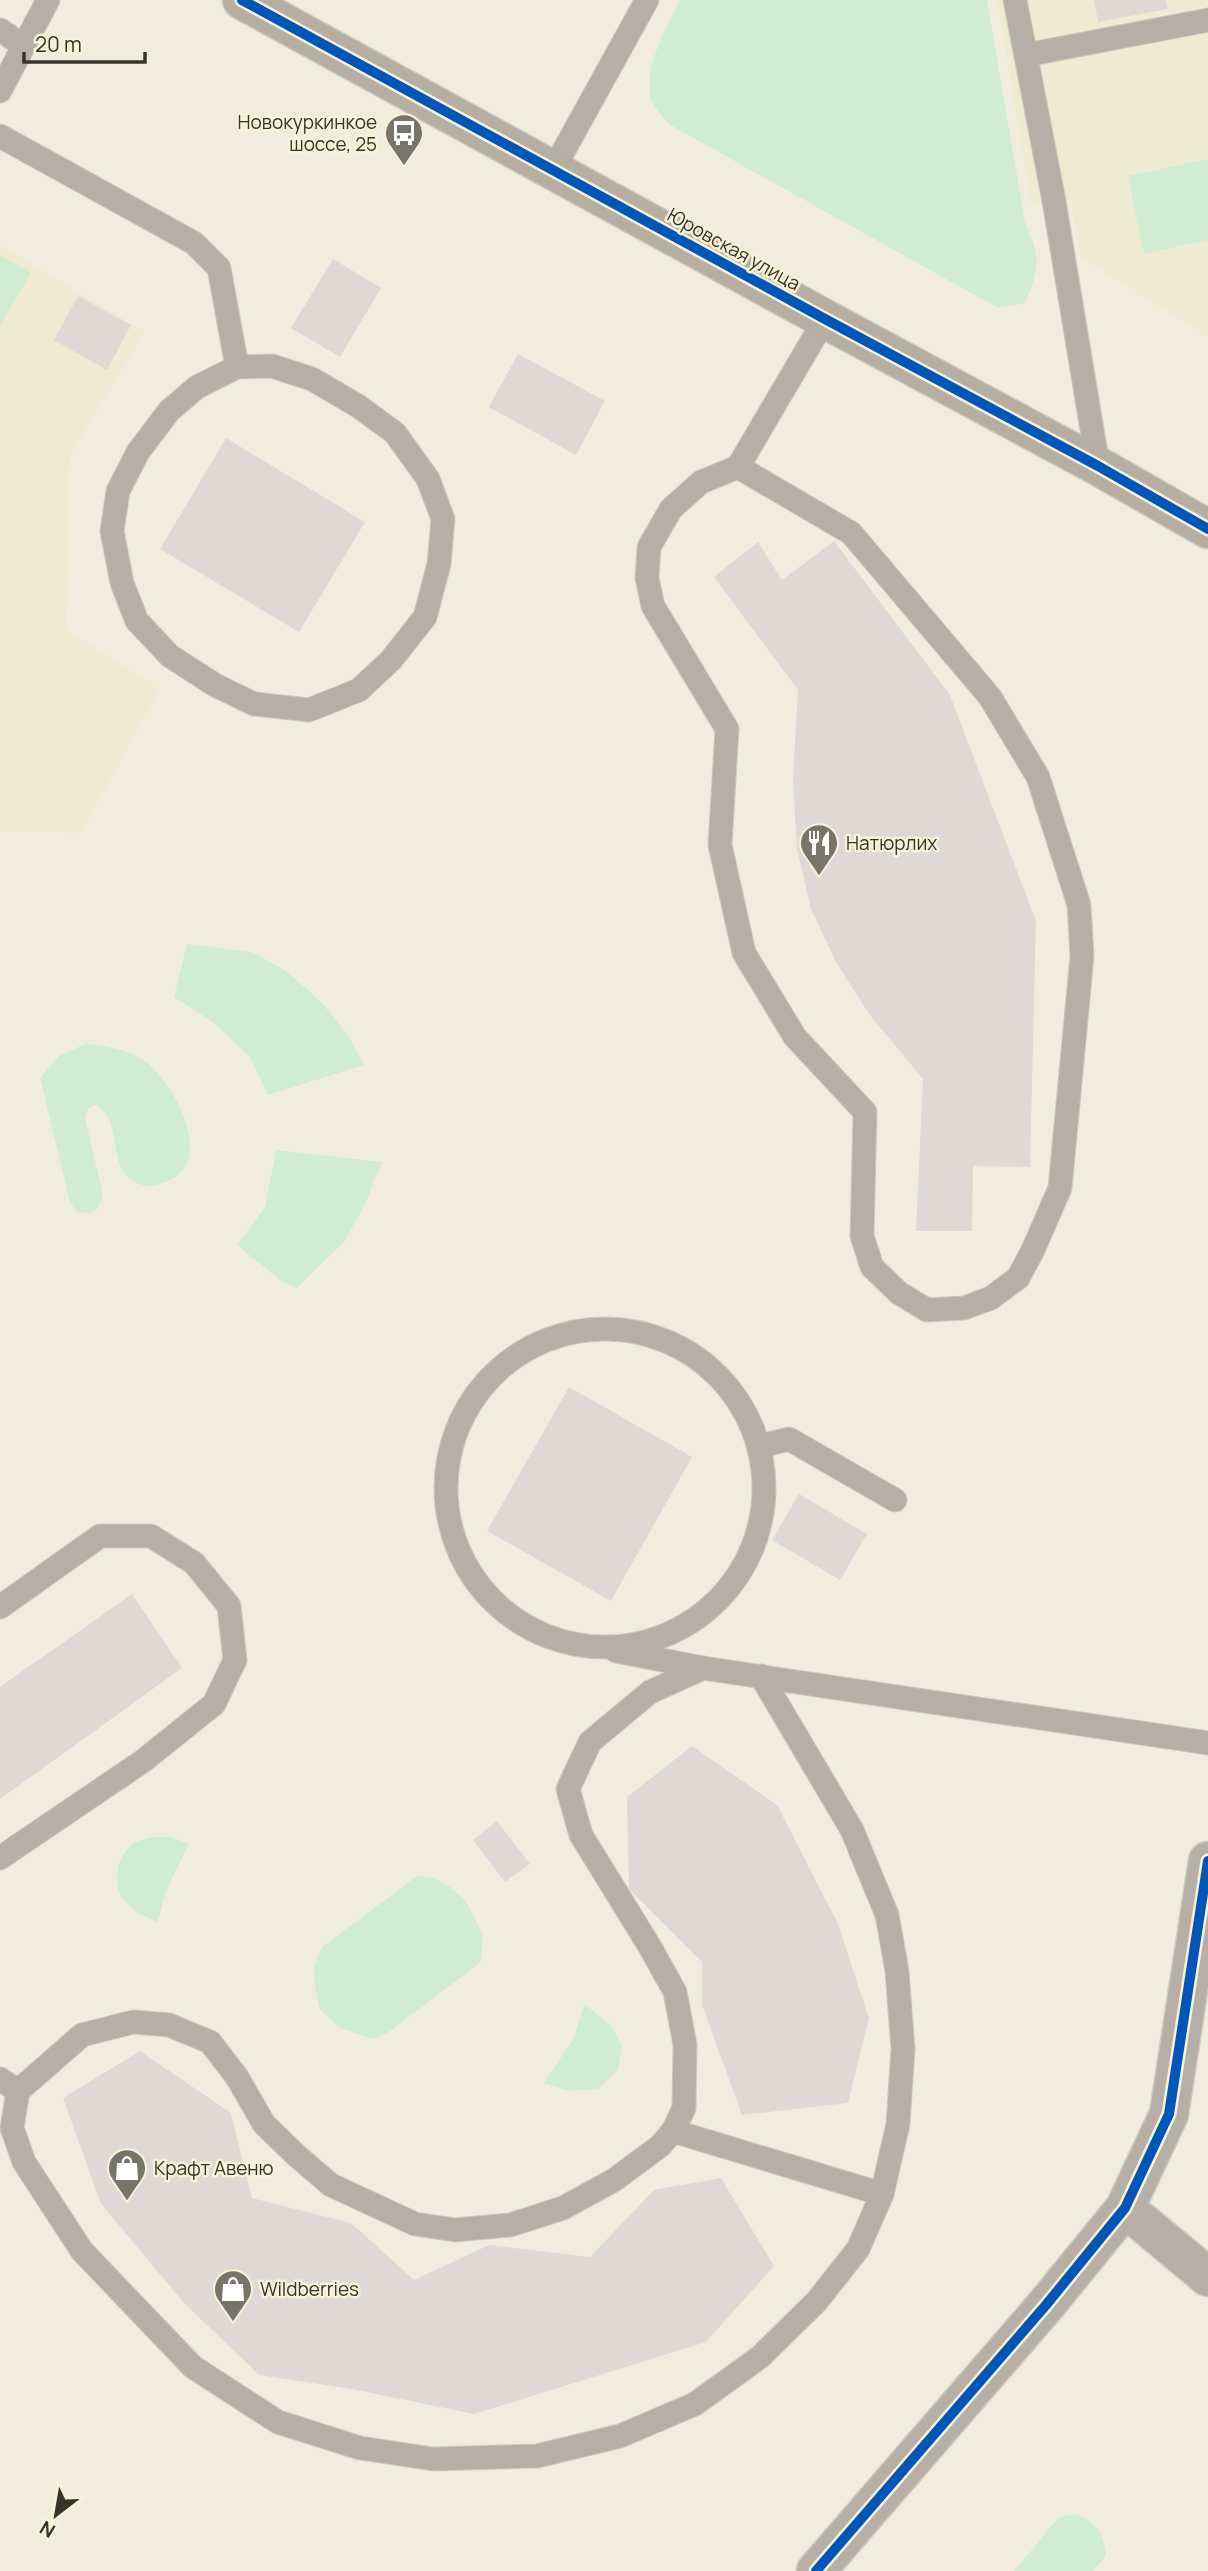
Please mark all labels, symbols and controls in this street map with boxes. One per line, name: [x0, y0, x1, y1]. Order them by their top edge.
scale bar: [24, 21, 145, 65]
text: 20 m: [35, 30, 82, 58]
place label: Новокуркинкое шоссе, 25: [238, 109, 377, 157]
bus stop icon: Новокуркинкое шоссе, 25: [383, 112, 425, 167]
street label: Юровская улица: [663, 202, 805, 296]
restaurant icon: Натюрлих: [798, 822, 840, 877]
place label: Натюрлих: [846, 830, 937, 856]
shop icon: Крафт Авеню: [106, 2147, 148, 2202]
place label: Крафт Авеню: [154, 2155, 274, 2181]
shop icon: Wildberries: [212, 2268, 254, 2323]
place label: Wildberries: [260, 2276, 359, 2302]
north arrow: [21, 2480, 91, 2550]
text: N: [35, 2515, 60, 2544]

